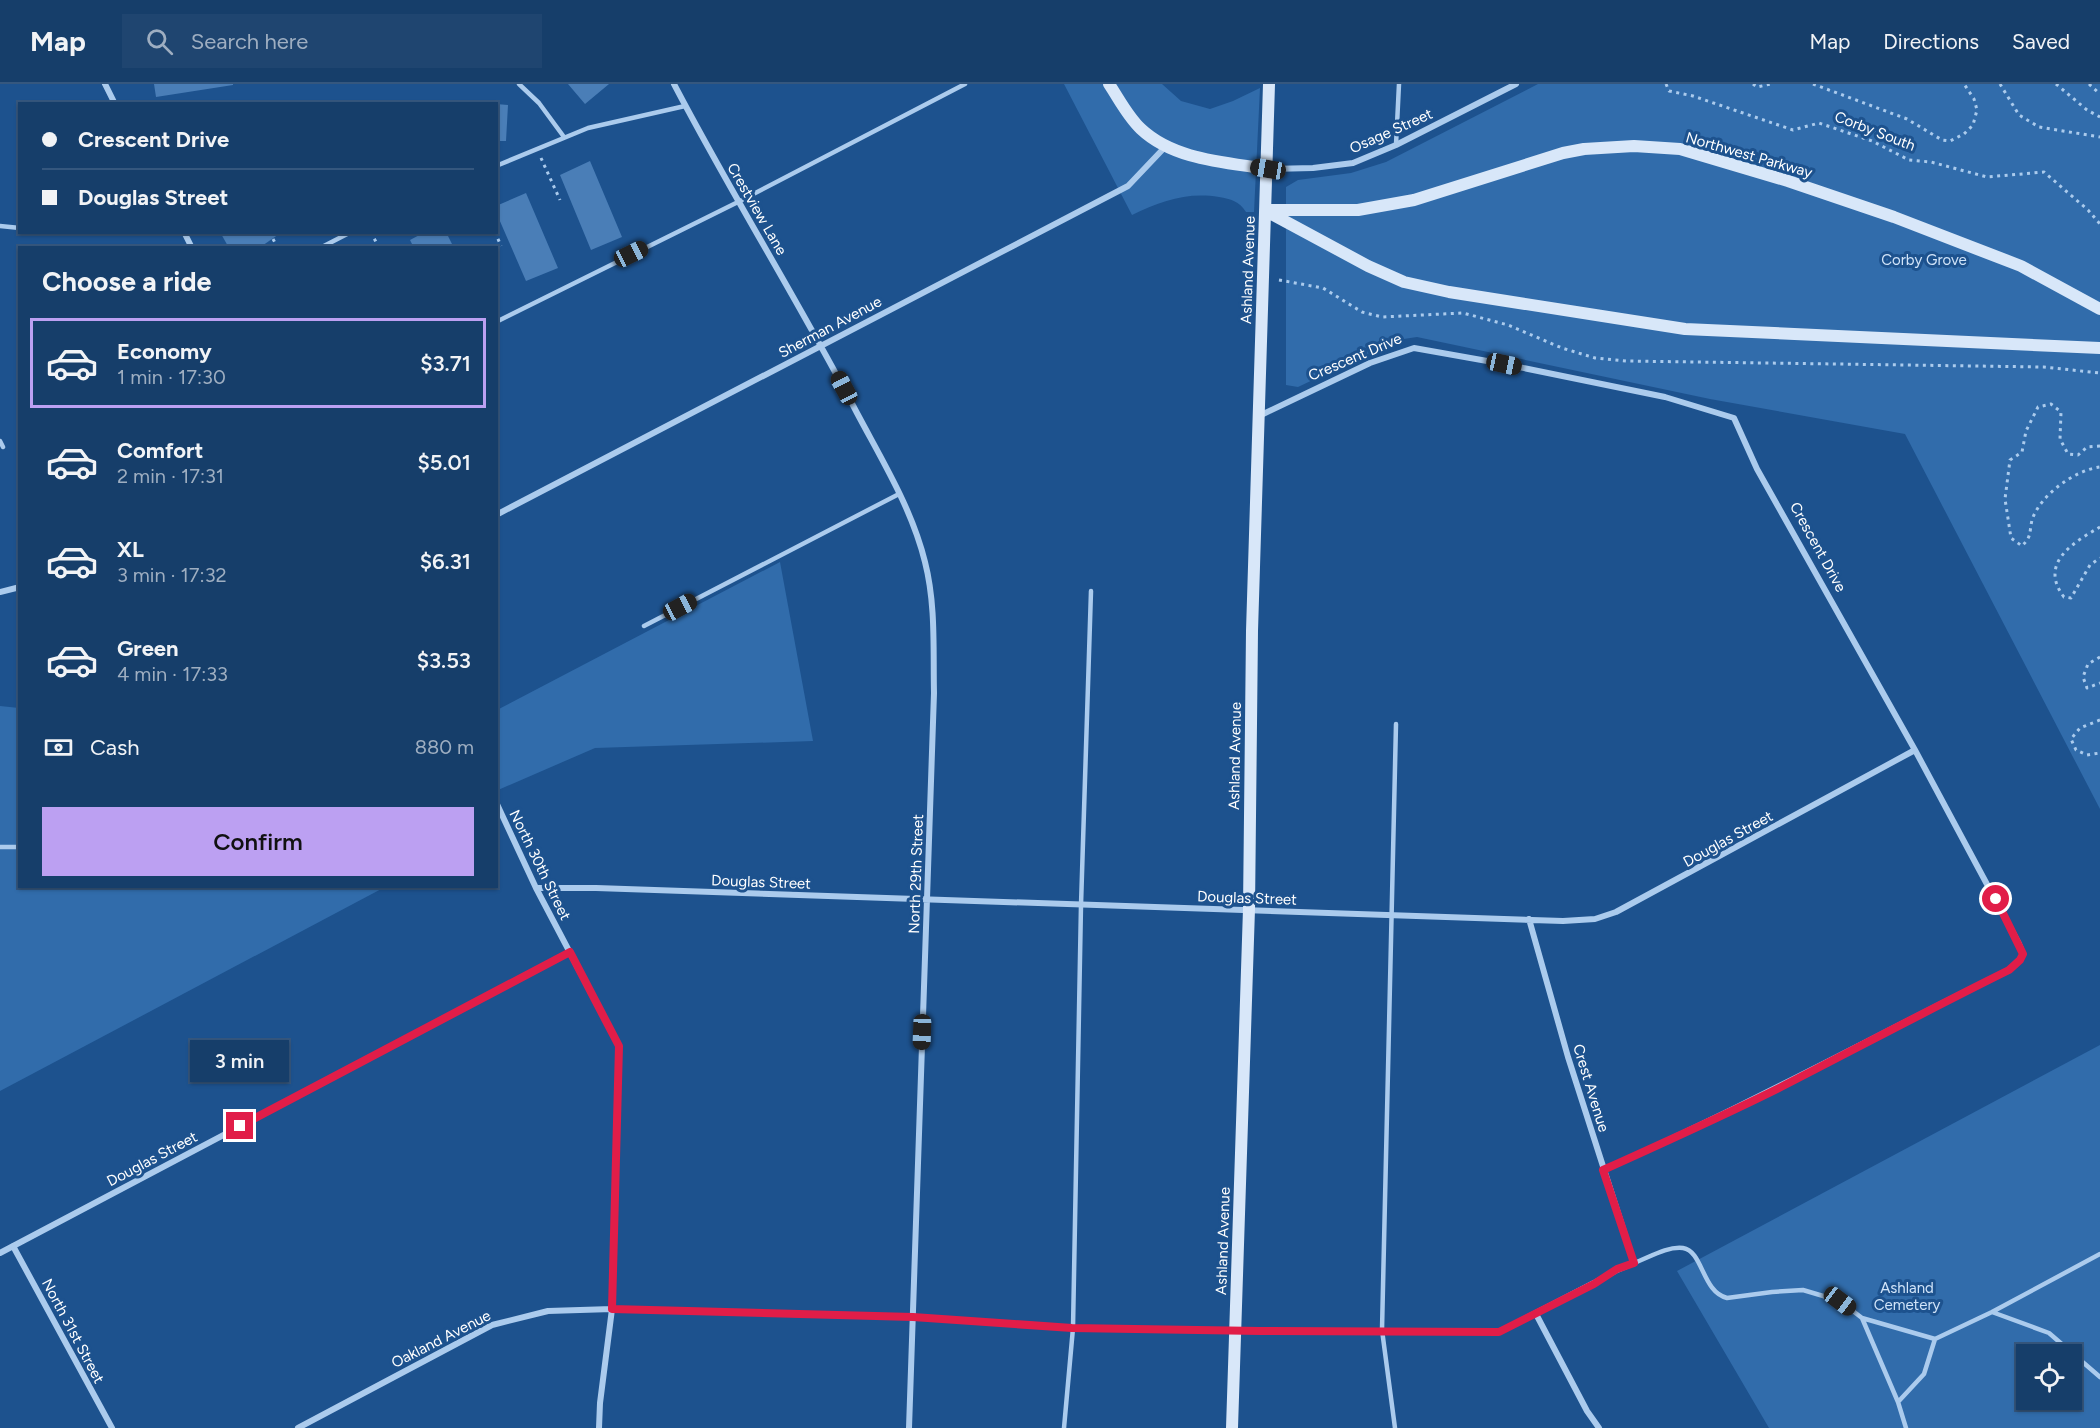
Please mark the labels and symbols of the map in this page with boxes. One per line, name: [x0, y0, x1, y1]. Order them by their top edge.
street label: Osage Street: [1347, 105, 1436, 157]
street label: Corby South: [1832, 107, 1918, 155]
street label: Northwest Parkway: [1684, 128, 1815, 182]
car: [1249, 157, 1287, 181]
street label: Crestview Lane: [723, 160, 791, 258]
street label: Ashland Avenue: [1237, 216, 1259, 324]
car: [611, 238, 651, 270]
park label: Corby Grove: [1881, 251, 1967, 269]
street label: Sherman Avenue: [775, 292, 885, 362]
street label: Crescent Drive: [1306, 329, 1404, 385]
car: [1485, 351, 1523, 377]
car: [828, 368, 860, 408]
street label: Crescent Drive: [1786, 499, 1850, 595]
car: [660, 591, 700, 623]
street label: Ashland Avenue: [1225, 702, 1245, 810]
street label: North 30th Street: [505, 807, 575, 923]
street label: Douglas Street: [1680, 807, 1776, 871]
street label: North 29th Street: [905, 814, 927, 934]
street label: Douglas Street: [711, 871, 812, 893]
route start: [1982, 885, 2009, 912]
street label: Douglas Street: [1197, 887, 1298, 909]
car: [912, 1014, 932, 1050]
callout: 3 min: [190, 1039, 290, 1081]
street label: Crest Avenue: [1569, 1042, 1613, 1134]
route end: [226, 1112, 253, 1139]
street label: Douglas Street: [104, 1127, 201, 1190]
street label: Ashland Avenue: [1212, 1187, 1234, 1295]
street label: North 31st Street: [38, 1276, 108, 1387]
park label: Ashland Cemetery: [1874, 1279, 1940, 1314]
car: [1820, 1283, 1860, 1319]
street label: Oakland Avenue: [388, 1306, 494, 1372]

